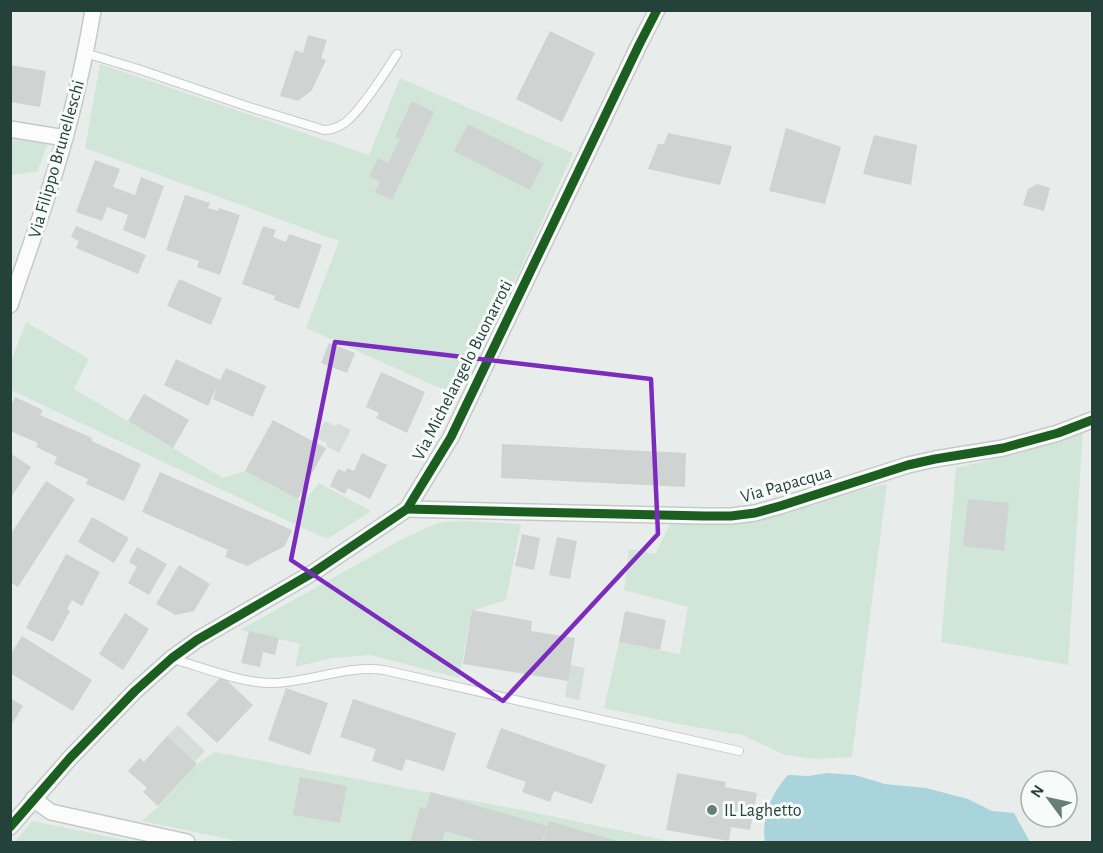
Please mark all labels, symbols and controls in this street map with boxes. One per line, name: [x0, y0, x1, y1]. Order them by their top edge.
street label: Via Filippo Brunelleschi: [26, 78, 88, 240]
street label: Via Michelangelo Buonarroti: [410, 277, 516, 463]
street label: Via Papacqua: [739, 463, 834, 507]
north arrow: [1019, 769, 1079, 829]
text: N: [1028, 782, 1047, 800]
place label: IL Laghetto: [724, 802, 802, 820]
marker: IL Laghetto: [705, 803, 719, 817]

